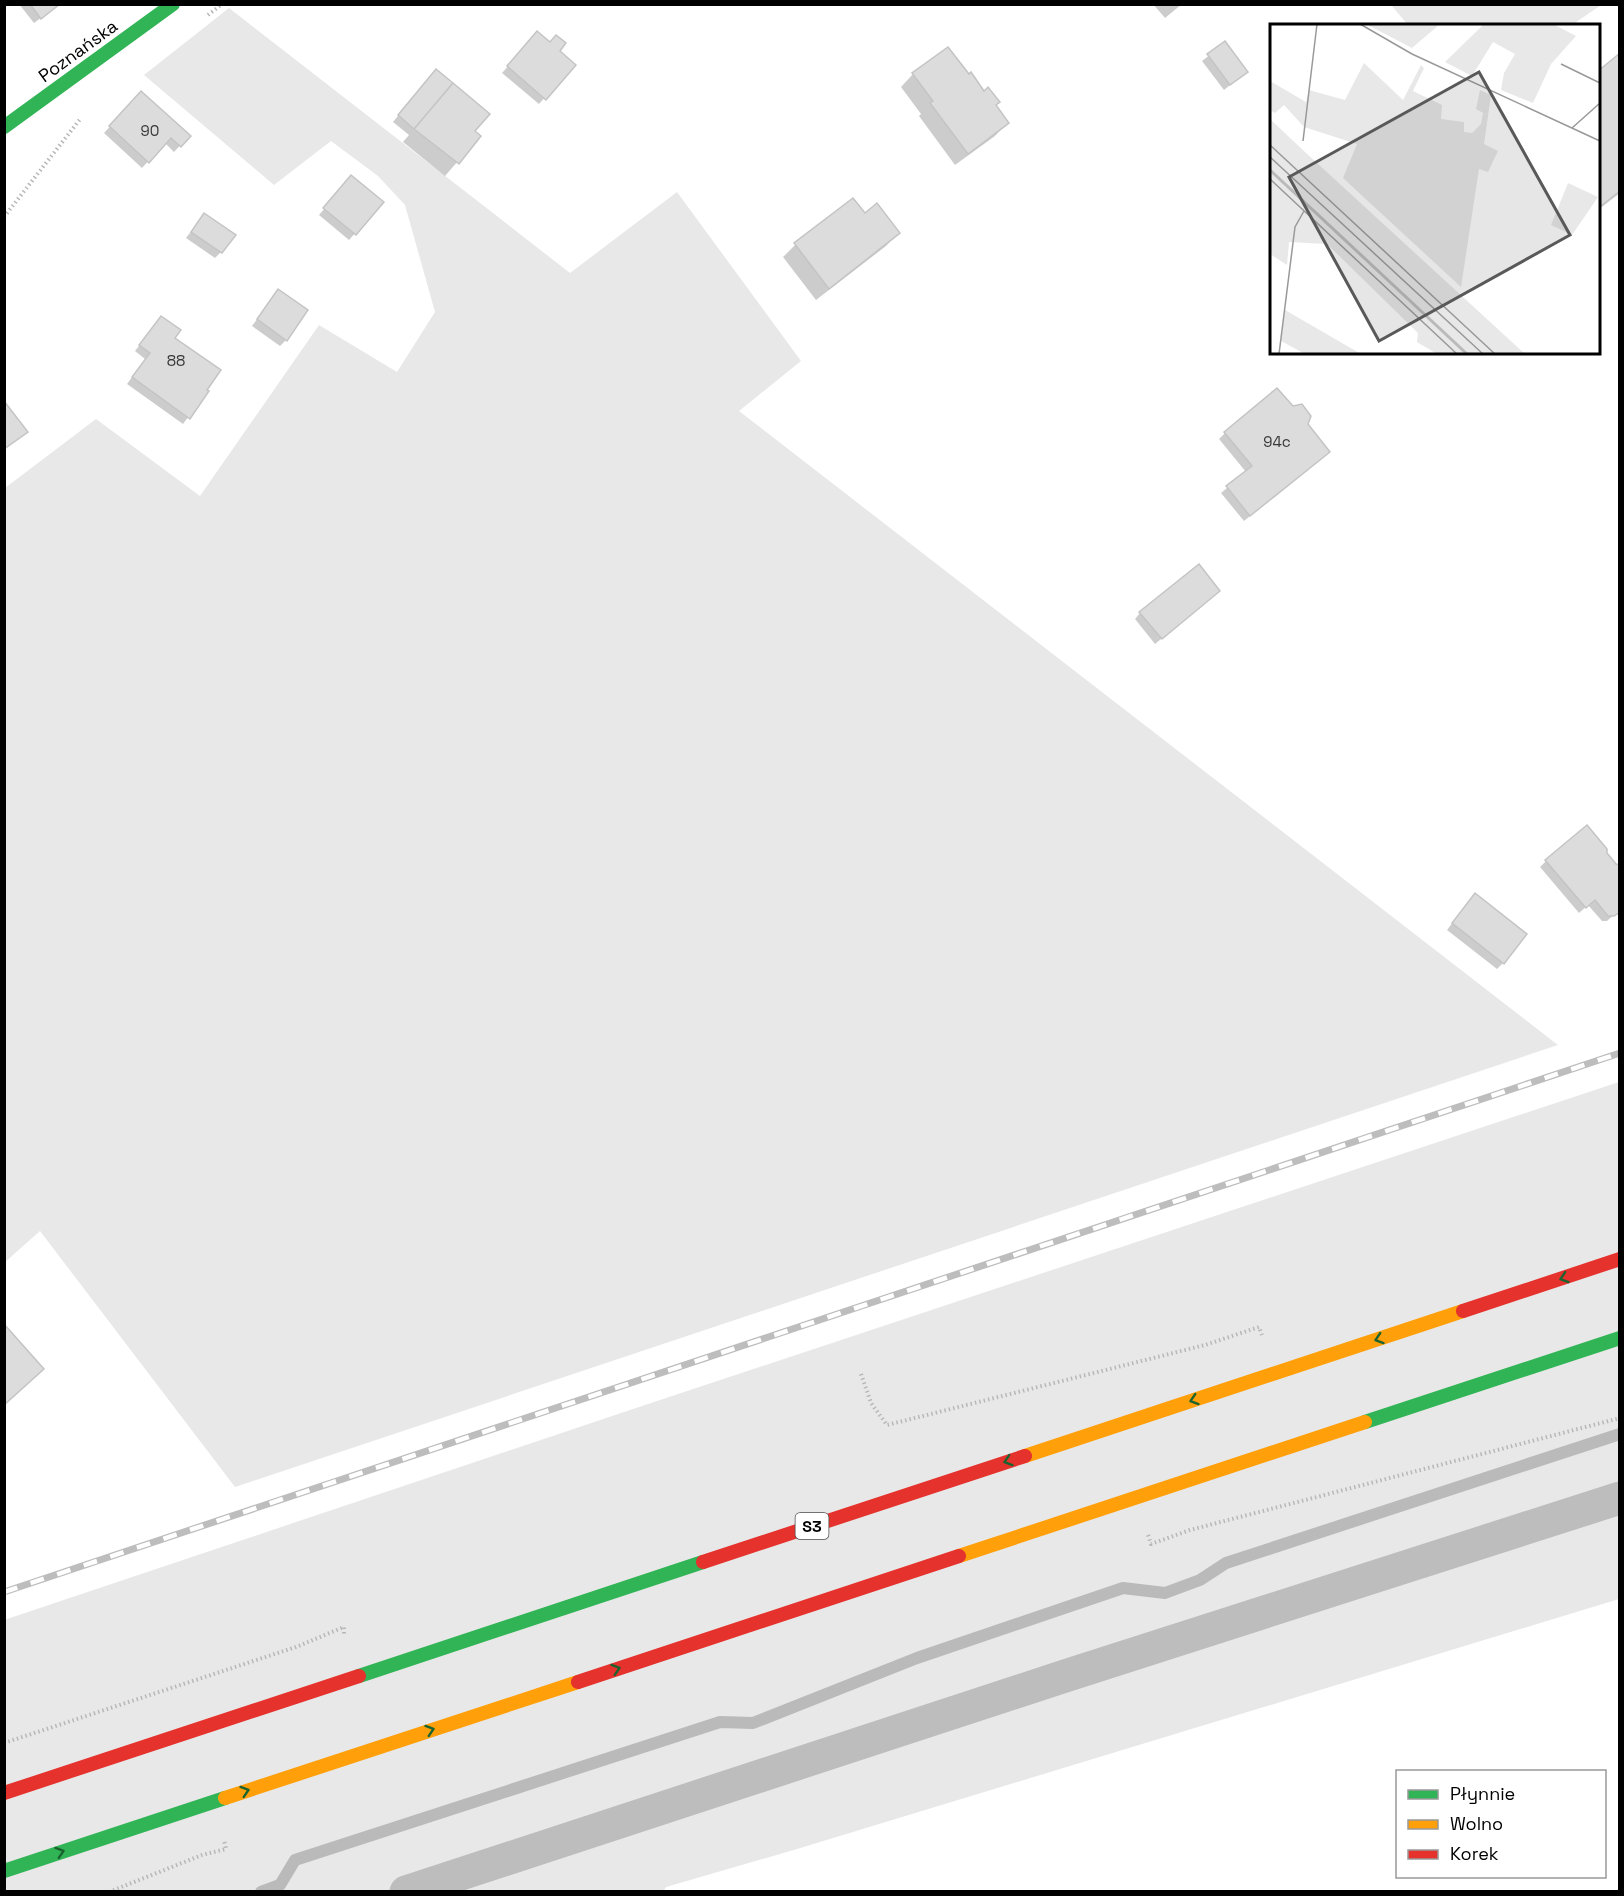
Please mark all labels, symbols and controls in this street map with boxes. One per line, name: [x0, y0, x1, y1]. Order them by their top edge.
street label: Poznańska: [34, 14, 122, 87]
inset map: [1270, 24, 1600, 354]
house number: 90: [141, 121, 159, 140]
house number: 88: [167, 351, 185, 370]
house number: 94c: [1263, 432, 1291, 451]
one-way arrow: [1559, 1270, 1570, 1283]
one-way arrow: [1374, 1331, 1385, 1344]
one-way arrow: [1189, 1393, 1200, 1405]
one-way arrow: [1003, 1454, 1014, 1466]
road number: S3: [796, 1513, 828, 1539]
one-way arrow: [610, 1664, 621, 1676]
one-way arrow: [424, 1725, 435, 1737]
legend: [1396, 1770, 1606, 1878]
text: Płynnie: [1450, 1782, 1515, 1805]
one-way arrow: [239, 1786, 250, 1799]
text: Wolno: [1450, 1812, 1503, 1835]
text: Korek: [1450, 1842, 1499, 1865]
one-way arrow: [54, 1847, 65, 1860]

